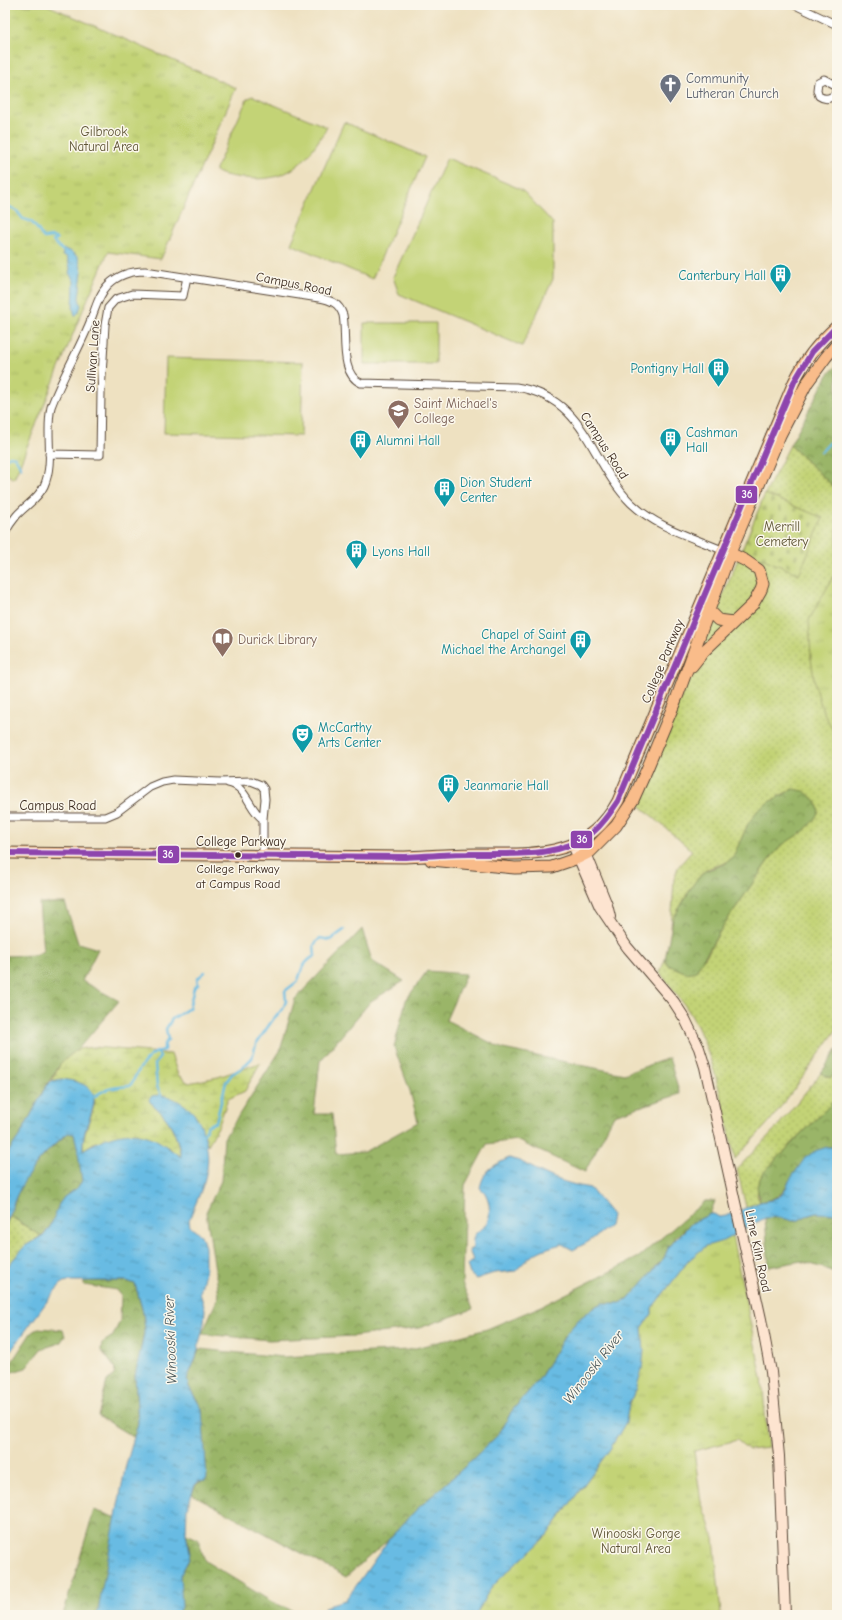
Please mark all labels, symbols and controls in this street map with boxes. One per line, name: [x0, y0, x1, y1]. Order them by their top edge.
place label: Community Lutheran Church: [686, 71, 779, 101]
church icon: Community Lutheran Church: [658, 72, 684, 105]
park label: Gilbrook Natural Area: [69, 124, 139, 154]
building icon: Canterbury Hall: [768, 262, 794, 295]
place label: Canterbury Hall: [678, 268, 766, 283]
street label: Campus Road: [255, 269, 333, 298]
street label: Sullivan Lane: [82, 319, 103, 393]
building icon: Pontigny Hall: [706, 355, 732, 388]
place label: Pontigny Hall: [630, 361, 704, 376]
place label: Saint Michael's College: [414, 396, 497, 426]
school or university icon: Saint Michael's College: [386, 397, 412, 430]
street label: Campus Road: [577, 409, 632, 482]
place label: Cashman Hall: [686, 425, 738, 455]
building icon: Cashman Hall: [657, 426, 683, 459]
building icon: Alumni Hall: [347, 427, 373, 460]
place label: Alumni Hall: [376, 433, 440, 448]
place label: Dion Student Center: [460, 475, 533, 505]
building icon: Dion Student Center: [432, 476, 458, 509]
line badge: 36: [735, 485, 758, 504]
text: 36: [741, 488, 753, 501]
park label: Merrill Cemetery: [756, 519, 808, 549]
building icon: Lyons Hall: [344, 538, 370, 571]
place label: Lyons Hall: [372, 544, 430, 559]
street label: College Parkway: [638, 617, 687, 705]
library icon: Durick Library: [210, 626, 236, 659]
place label: Chapel of Saint Michael the Archangel: [441, 627, 567, 657]
building icon: Chapel of Saint Michael the Archangel: [568, 628, 594, 661]
place label: Durick Library: [238, 632, 317, 647]
place label: McCarthy Arts Center: [318, 720, 382, 750]
theatre icon: McCarthy Arts Center: [290, 721, 316, 754]
building icon: Jeanmarie Hall: [436, 772, 462, 805]
place label: Jeanmarie Hall: [464, 778, 549, 793]
street label: Campus Road: [20, 798, 96, 813]
line badge: 36: [570, 830, 593, 849]
text: 36: [576, 833, 588, 846]
street label: College Parkway: [196, 834, 286, 849]
line badge: 36: [157, 845, 180, 864]
text: 36: [162, 848, 174, 861]
marker: College Parkway at Campus Road: [233, 850, 243, 860]
place label: College Parkway at Campus Road: [196, 862, 280, 891]
street label: Lime Kiln Road: [742, 1209, 775, 1294]
water label: Winooski River: [160, 1294, 181, 1384]
water label: Winooski River: [560, 1326, 628, 1407]
park label: Winooski Gorge Natural Area: [592, 1526, 681, 1556]

